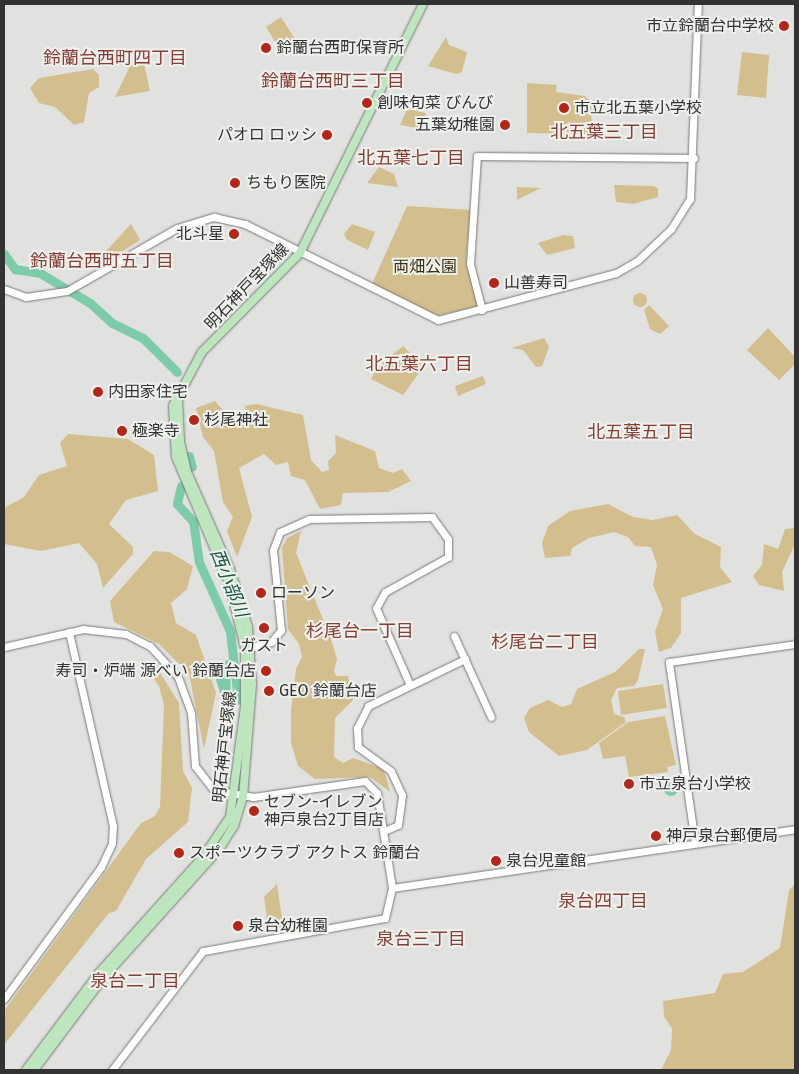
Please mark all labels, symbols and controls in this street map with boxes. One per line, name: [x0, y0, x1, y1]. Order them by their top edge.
place label: 市立鈴蘭台中学校: [646, 16, 774, 36]
marker: 市立鈴蘭台中学校: [778, 20, 790, 32]
place label: 鈴蘭台西町保育所: [276, 38, 404, 58]
marker: 鈴蘭台西町保育所: [260, 42, 272, 54]
district label: 鈴蘭台西町四丁目: [43, 47, 187, 69]
district label: 鈴蘭台西町三丁目: [261, 70, 405, 92]
place label: 創味旬菜 びんび: [377, 93, 493, 113]
marker: 創味旬菜 びんび: [361, 97, 373, 109]
place label: 市立北五葉小学校: [574, 98, 702, 118]
marker: 市立北五葉小学校: [558, 102, 570, 114]
place label: 五葉幼稚園: [415, 115, 495, 135]
marker: 五葉幼稚園: [499, 119, 511, 131]
district label: 北五葉三丁目: [550, 121, 658, 143]
place label: パオロ ロッシ: [217, 125, 317, 145]
marker: パオロ ロッシ: [321, 129, 333, 141]
district label: 北五葉七丁目: [357, 147, 465, 169]
place label: ちもり医院: [246, 173, 326, 193]
marker: ちもり医院: [228, 176, 242, 190]
place label: 北斗星: [176, 224, 224, 244]
marker: 北斗星: [228, 228, 240, 240]
street label: 明石神戸宝塚線: [201, 240, 293, 334]
district label: 鈴蘭台西町五丁目: [30, 250, 174, 272]
park label: 両畑公園: [393, 257, 457, 277]
place label: 山善寿司: [504, 273, 568, 293]
marker: 山善寿司: [488, 277, 500, 289]
district label: 北五葉六丁目: [365, 353, 473, 375]
place label: 内田家住宅: [108, 382, 188, 402]
marker: 内田家住宅: [92, 386, 104, 398]
place label: 杉尾神社: [204, 410, 268, 430]
marker: 杉尾神社: [188, 414, 200, 426]
place label: 極楽寺: [132, 421, 180, 441]
district label: 北五葉五丁目: [587, 421, 695, 443]
marker: 極楽寺: [116, 425, 128, 437]
water label: 西小部川: [206, 546, 252, 620]
place label: ローソン: [271, 583, 335, 603]
marker: ローソン: [255, 587, 267, 599]
district label: 杉尾台一丁目: [306, 620, 414, 642]
marker: ガスト: [258, 622, 270, 634]
district label: 杉尾台二丁目: [491, 631, 599, 653]
place label: ガスト: [240, 636, 288, 656]
place label: 寿司・炉端 源べい 鈴蘭台店: [56, 661, 256, 681]
marker: 寿司・炉端 源べい 鈴蘭台店: [260, 665, 272, 677]
place label: GEO 鈴蘭台店: [279, 681, 377, 701]
marker: GEO 鈴蘭台店: [263, 685, 275, 697]
street label: 明石神戸宝塚線: [210, 690, 240, 804]
place label: 市立泉台小学校: [639, 774, 751, 794]
marker: 市立泉台小学校: [623, 778, 635, 790]
place label: セブン-イレブン 神戸泉台2丁目店: [264, 792, 384, 830]
marker: セブン-イレブン 神戸泉台2丁目店: [248, 805, 260, 817]
place label: 神戸泉台郵便局: [666, 826, 778, 846]
marker: 神戸泉台郵便局: [650, 830, 662, 842]
place label: スポーツクラブ アクトス 鈴蘭台: [189, 843, 421, 863]
marker: スポーツクラブ アクトス 鈴蘭台: [173, 847, 185, 859]
place label: 泉台児童館: [506, 851, 586, 871]
marker: 泉台児童館: [490, 855, 502, 867]
district label: 泉台四丁目: [558, 890, 648, 912]
place label: 泉台幼稚園: [248, 916, 328, 936]
marker: 泉台幼稚園: [232, 920, 244, 932]
district label: 泉台三丁目: [376, 928, 466, 950]
district label: 泉台二丁目: [90, 970, 180, 992]

